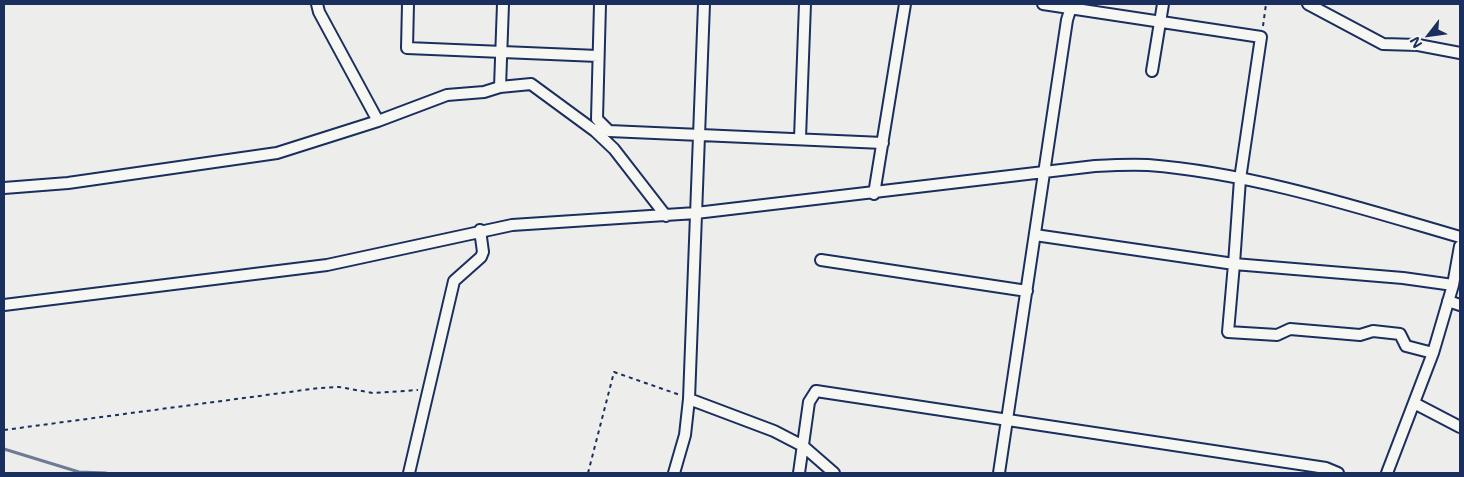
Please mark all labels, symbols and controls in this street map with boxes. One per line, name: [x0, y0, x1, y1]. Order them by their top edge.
north arrow: [1404, 10, 1454, 60]
text: N: [1405, 33, 1426, 52]

